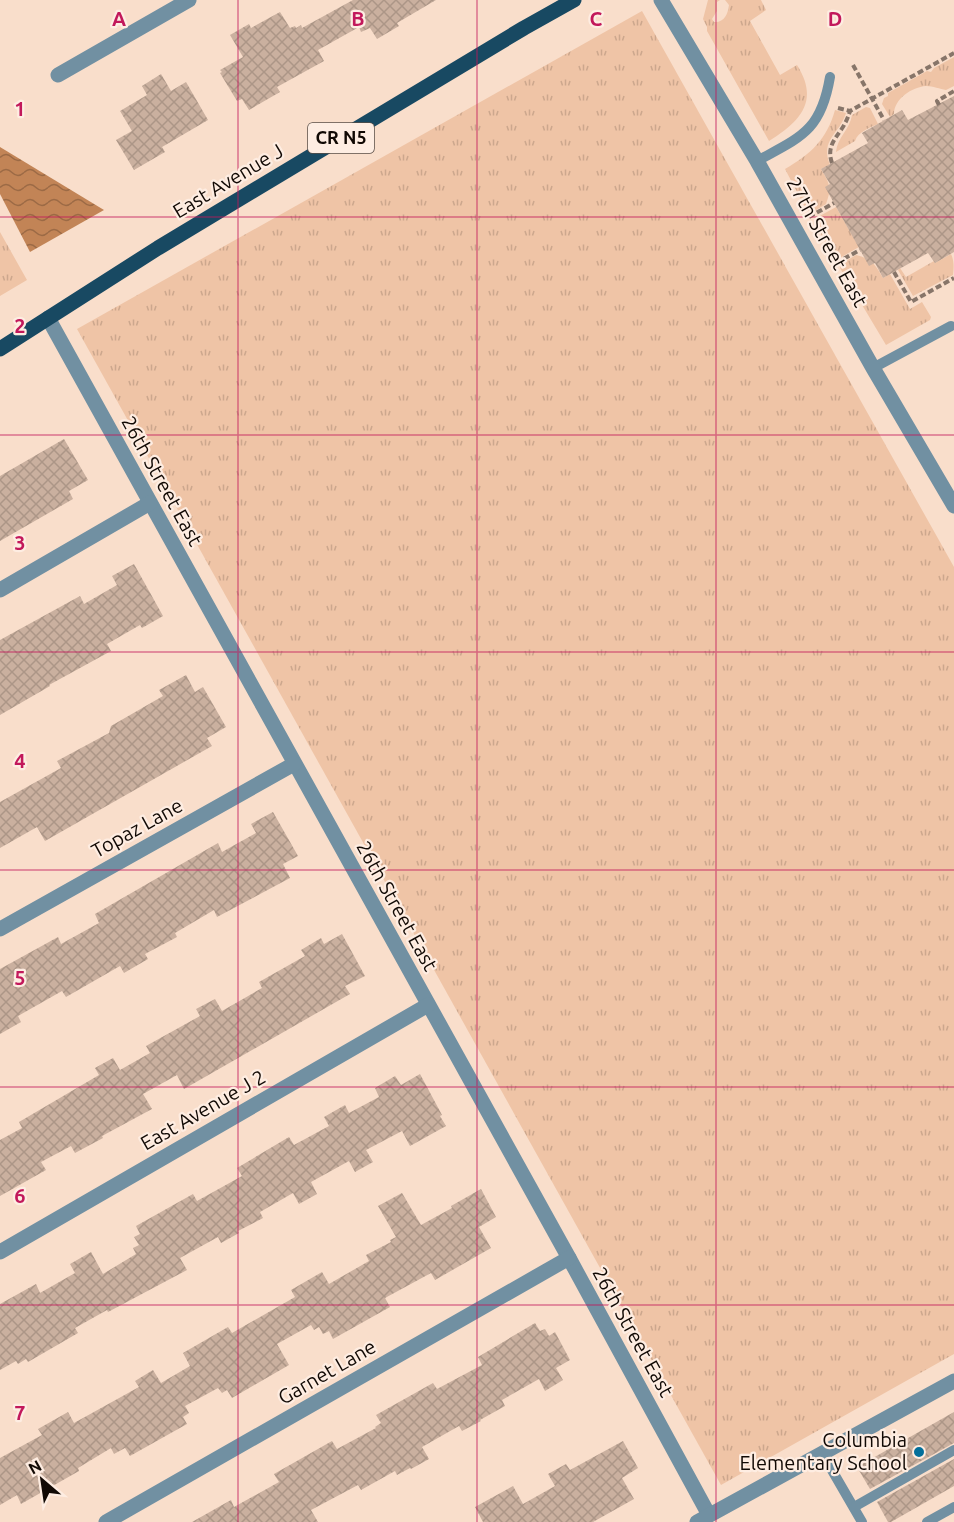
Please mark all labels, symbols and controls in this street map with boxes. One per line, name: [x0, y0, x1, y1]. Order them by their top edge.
text: A: [112, 7, 126, 30]
text: B: [351, 7, 365, 30]
text: C: [590, 7, 603, 30]
text: D: [828, 7, 842, 30]
text: 1: [14, 97, 26, 120]
road number: CR N5: [308, 123, 374, 153]
street label: East Avenue J: [169, 139, 287, 222]
street label: 27th Street East: [782, 173, 873, 311]
text: 2: [14, 314, 26, 337]
street label: 26th Street East: [117, 412, 208, 550]
text: 3: [14, 531, 26, 554]
text: 4: [14, 749, 26, 772]
street label: Topaz Lane: [87, 793, 186, 862]
street label: 26th Street East: [352, 837, 443, 975]
text: 5: [14, 966, 26, 989]
street label: East Avenue J 2: [136, 1065, 269, 1155]
text: 6: [14, 1184, 26, 1207]
street label: 26th Street East: [588, 1263, 679, 1401]
street label: Garnet Lane: [274, 1334, 380, 1409]
text: 7: [14, 1401, 26, 1424]
place label: Columbia Elementary School: [740, 1428, 907, 1474]
marker: Columbia Elementary School: [912, 1445, 926, 1459]
north arrow: [12, 1450, 72, 1510]
text: N: [25, 1456, 44, 1478]

